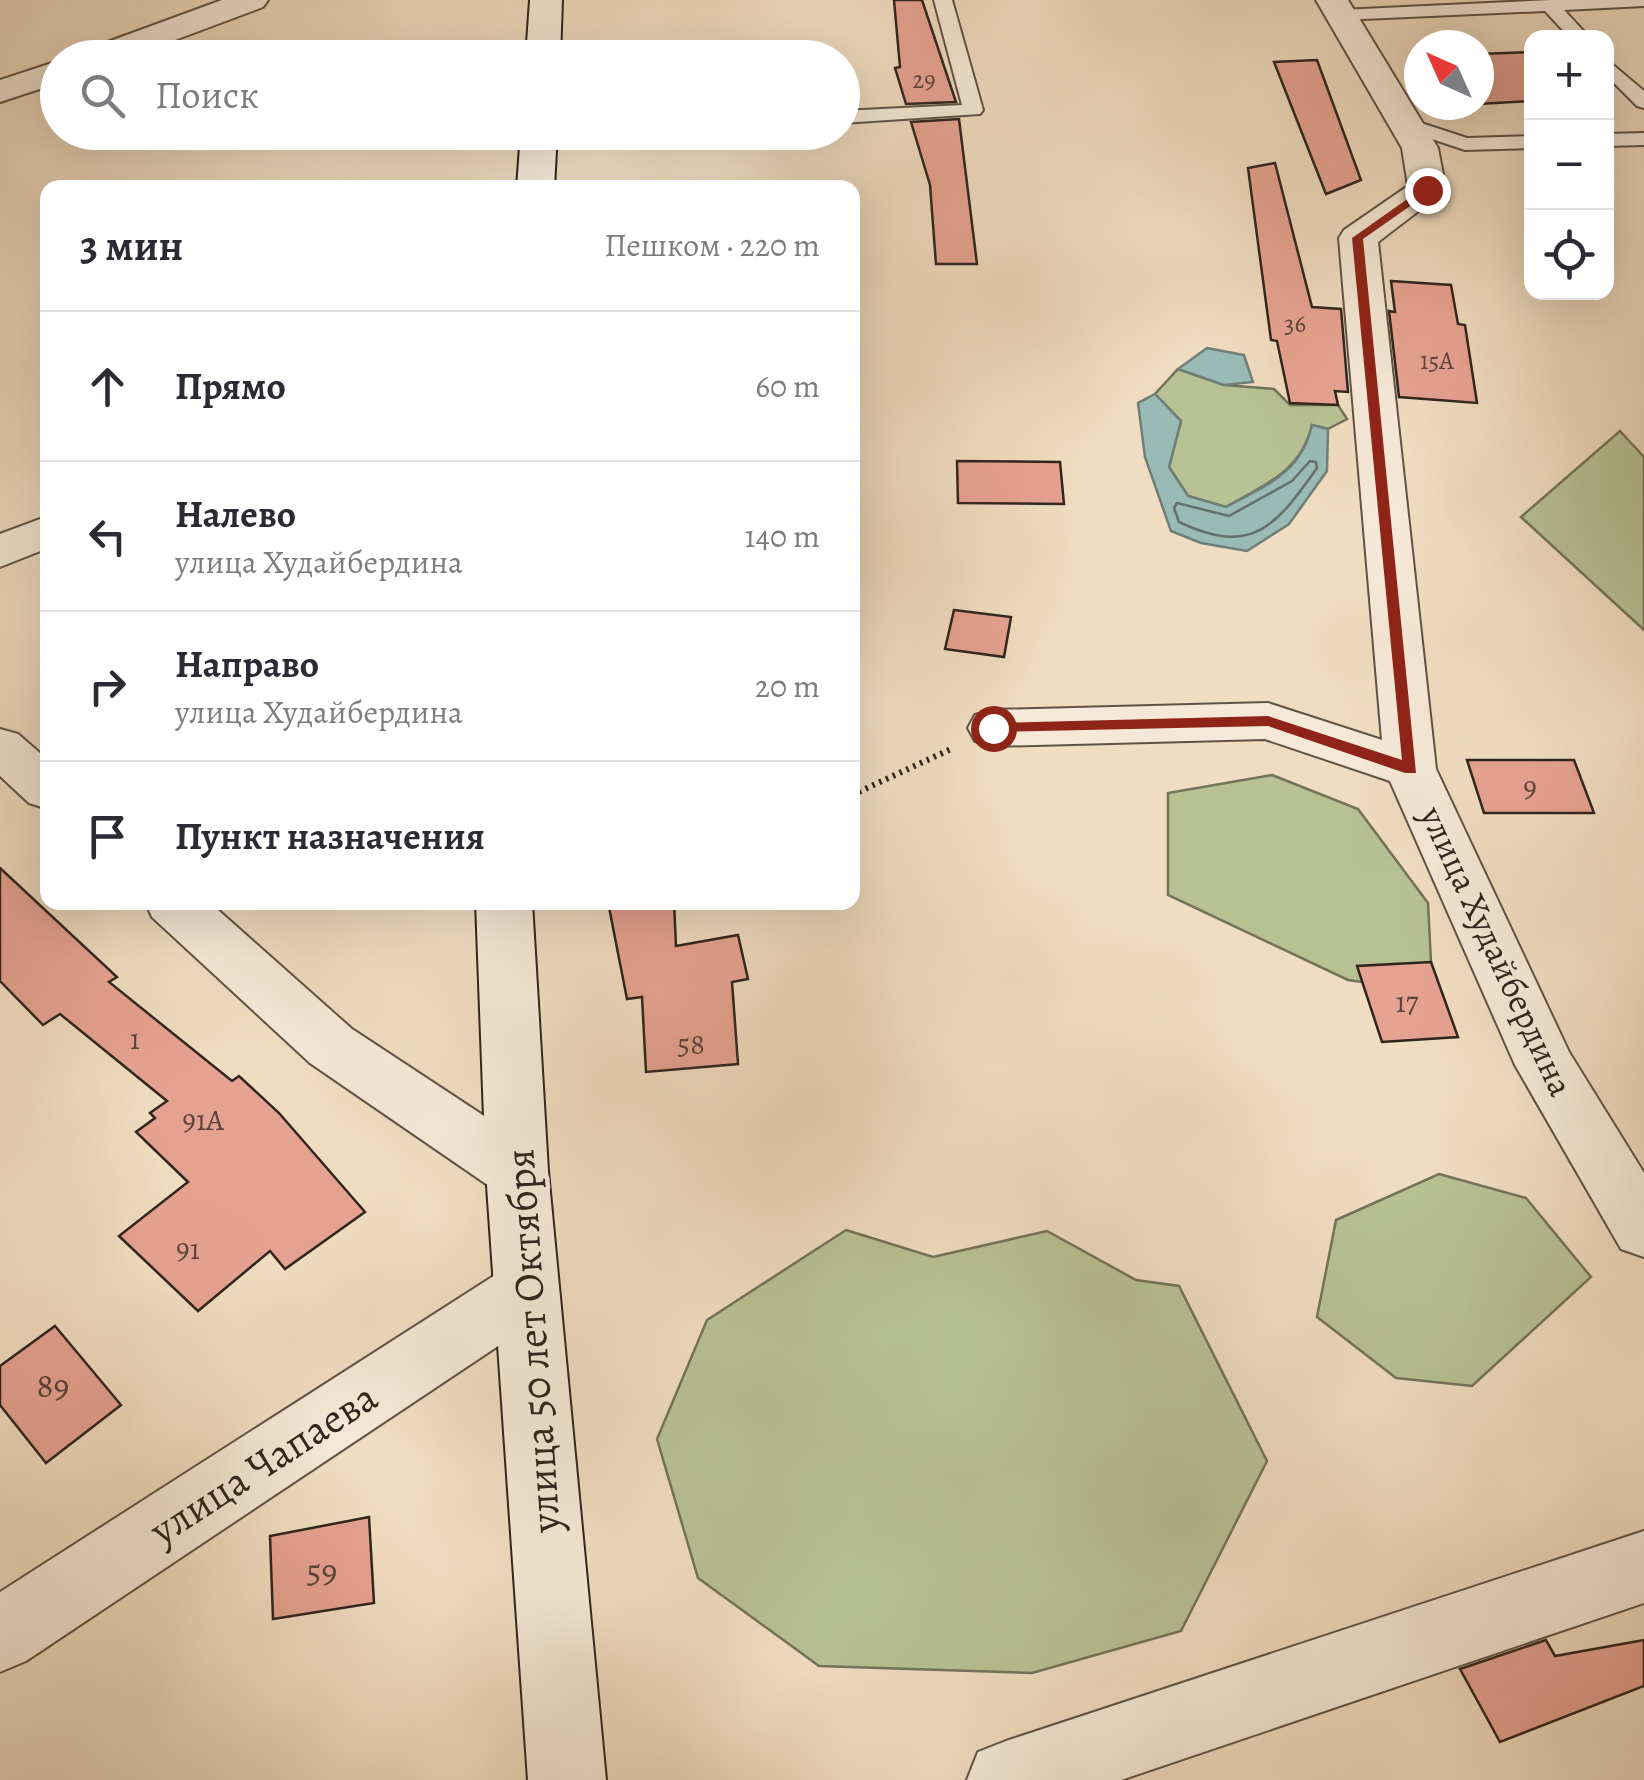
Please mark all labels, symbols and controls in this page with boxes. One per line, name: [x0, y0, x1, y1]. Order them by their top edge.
north arrow: [1404, 30, 1494, 120]
map controls: [1524, 30, 1614, 300]
button: +: [1524, 30, 1614, 120]
search box: [40, 40, 860, 150]
house number: 29: [912, 63, 936, 97]
icon: search: [75, 68, 130, 123]
text: Поиск: [155, 69, 259, 121]
button: −: [1524, 120, 1614, 210]
route end: [1405, 168, 1451, 214]
button: locate: [1524, 210, 1614, 300]
text: 3 мин: [80, 217, 183, 274]
text: Пешком · 220 m: [604, 223, 820, 267]
house number: 36: [1284, 307, 1306, 341]
house number: 15А: [1420, 344, 1454, 378]
icon: ahead: [80, 359, 135, 414]
text: Прямо: [175, 360, 286, 412]
text: 60 m: [755, 364, 820, 408]
text: Налево: [175, 488, 296, 540]
icon: left: [80, 509, 135, 564]
text: 140 m: [745, 514, 820, 558]
text: улица Худайбердина: [175, 540, 463, 584]
text: Направо: [175, 638, 319, 690]
icon: right: [80, 659, 135, 714]
text: 20 m: [755, 664, 820, 708]
text: улица Худайбердина: [175, 690, 463, 734]
route start: [971, 706, 1017, 752]
house number: 9: [1523, 767, 1537, 807]
street label: улица Худайбердина: [1408, 797, 1585, 1104]
icon: arrive: [80, 809, 135, 864]
text: Пункт назначения: [175, 810, 485, 862]
house number: 17: [1396, 982, 1419, 1022]
house number: 1: [130, 1019, 140, 1059]
house number: 58: [677, 1024, 705, 1064]
house number: 91А: [182, 1100, 224, 1140]
street label: улица 50 лет Октября: [490, 1147, 574, 1536]
house number: 91: [176, 1229, 200, 1269]
house number: 89: [37, 1361, 69, 1409]
street label: улица Чапаева: [137, 1368, 388, 1558]
house number: 59: [307, 1546, 337, 1594]

